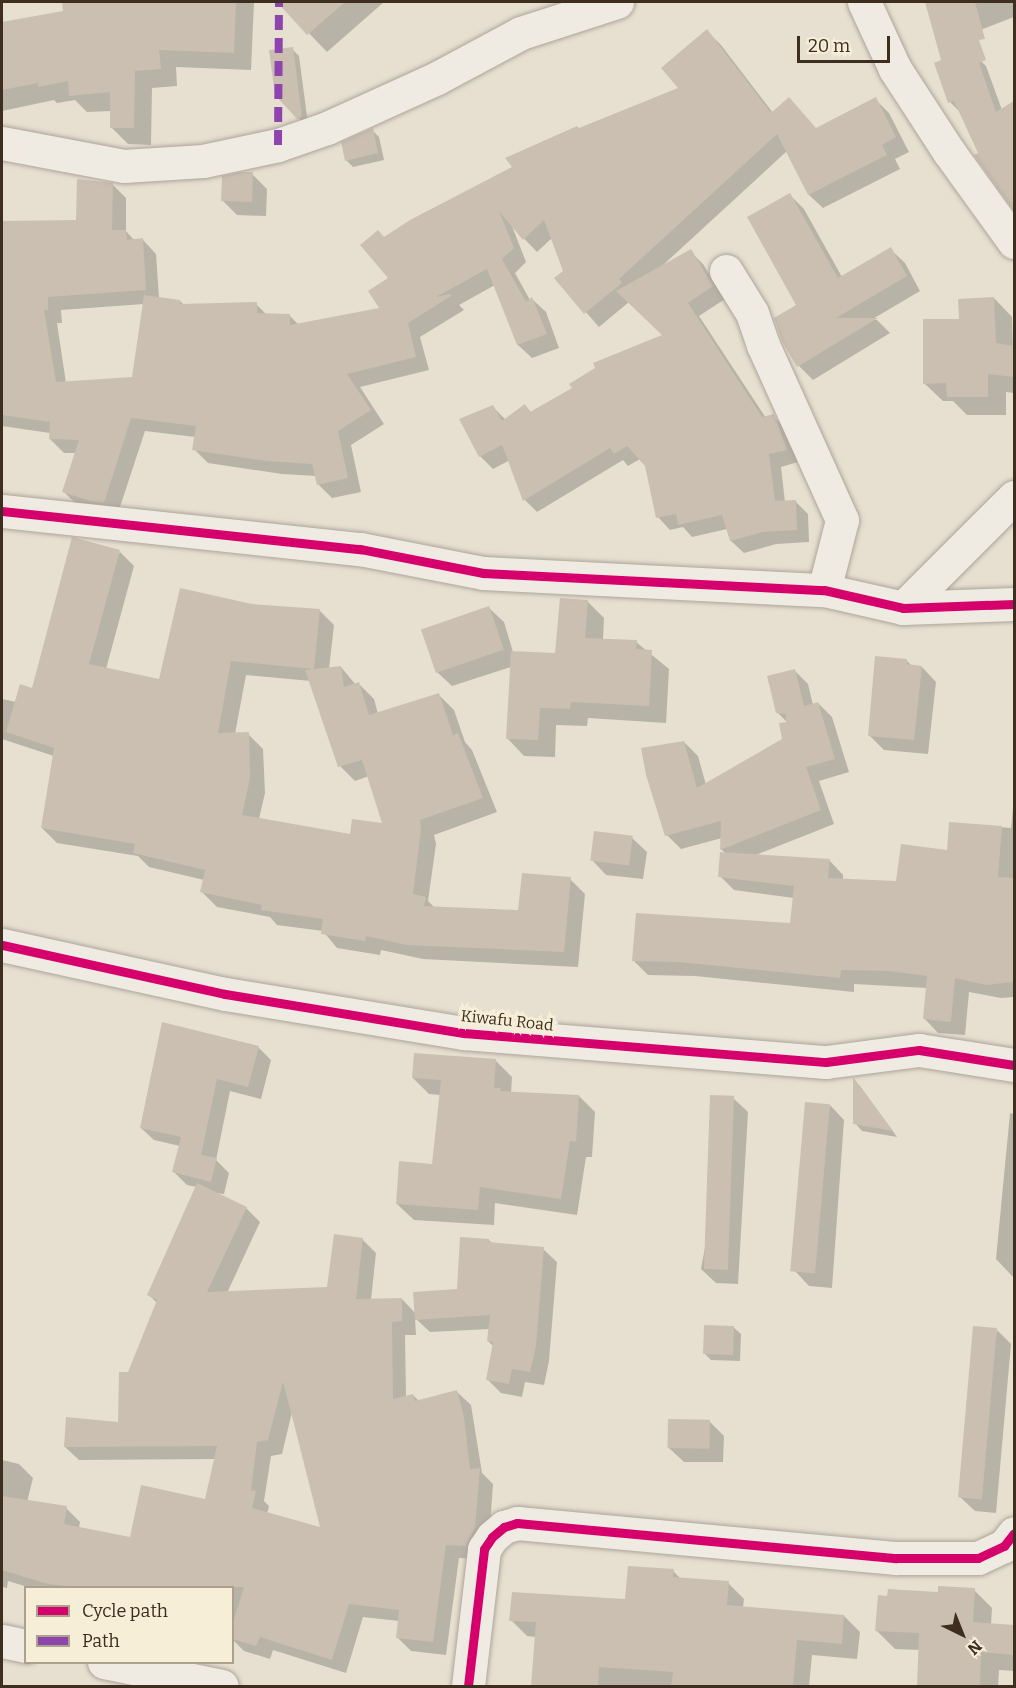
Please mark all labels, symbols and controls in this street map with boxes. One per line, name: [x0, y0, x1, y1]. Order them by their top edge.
scale bar: [800, 24, 893, 62]
text: 20 m: [808, 35, 850, 57]
street label: Kiwafu Road: [460, 1007, 554, 1035]
legend: [24, 1586, 234, 1664]
text: Cycle path: [82, 1600, 168, 1622]
north arrow: [932, 1604, 992, 1664]
text: Path: [82, 1630, 120, 1652]
text: N: [964, 1636, 986, 1659]

